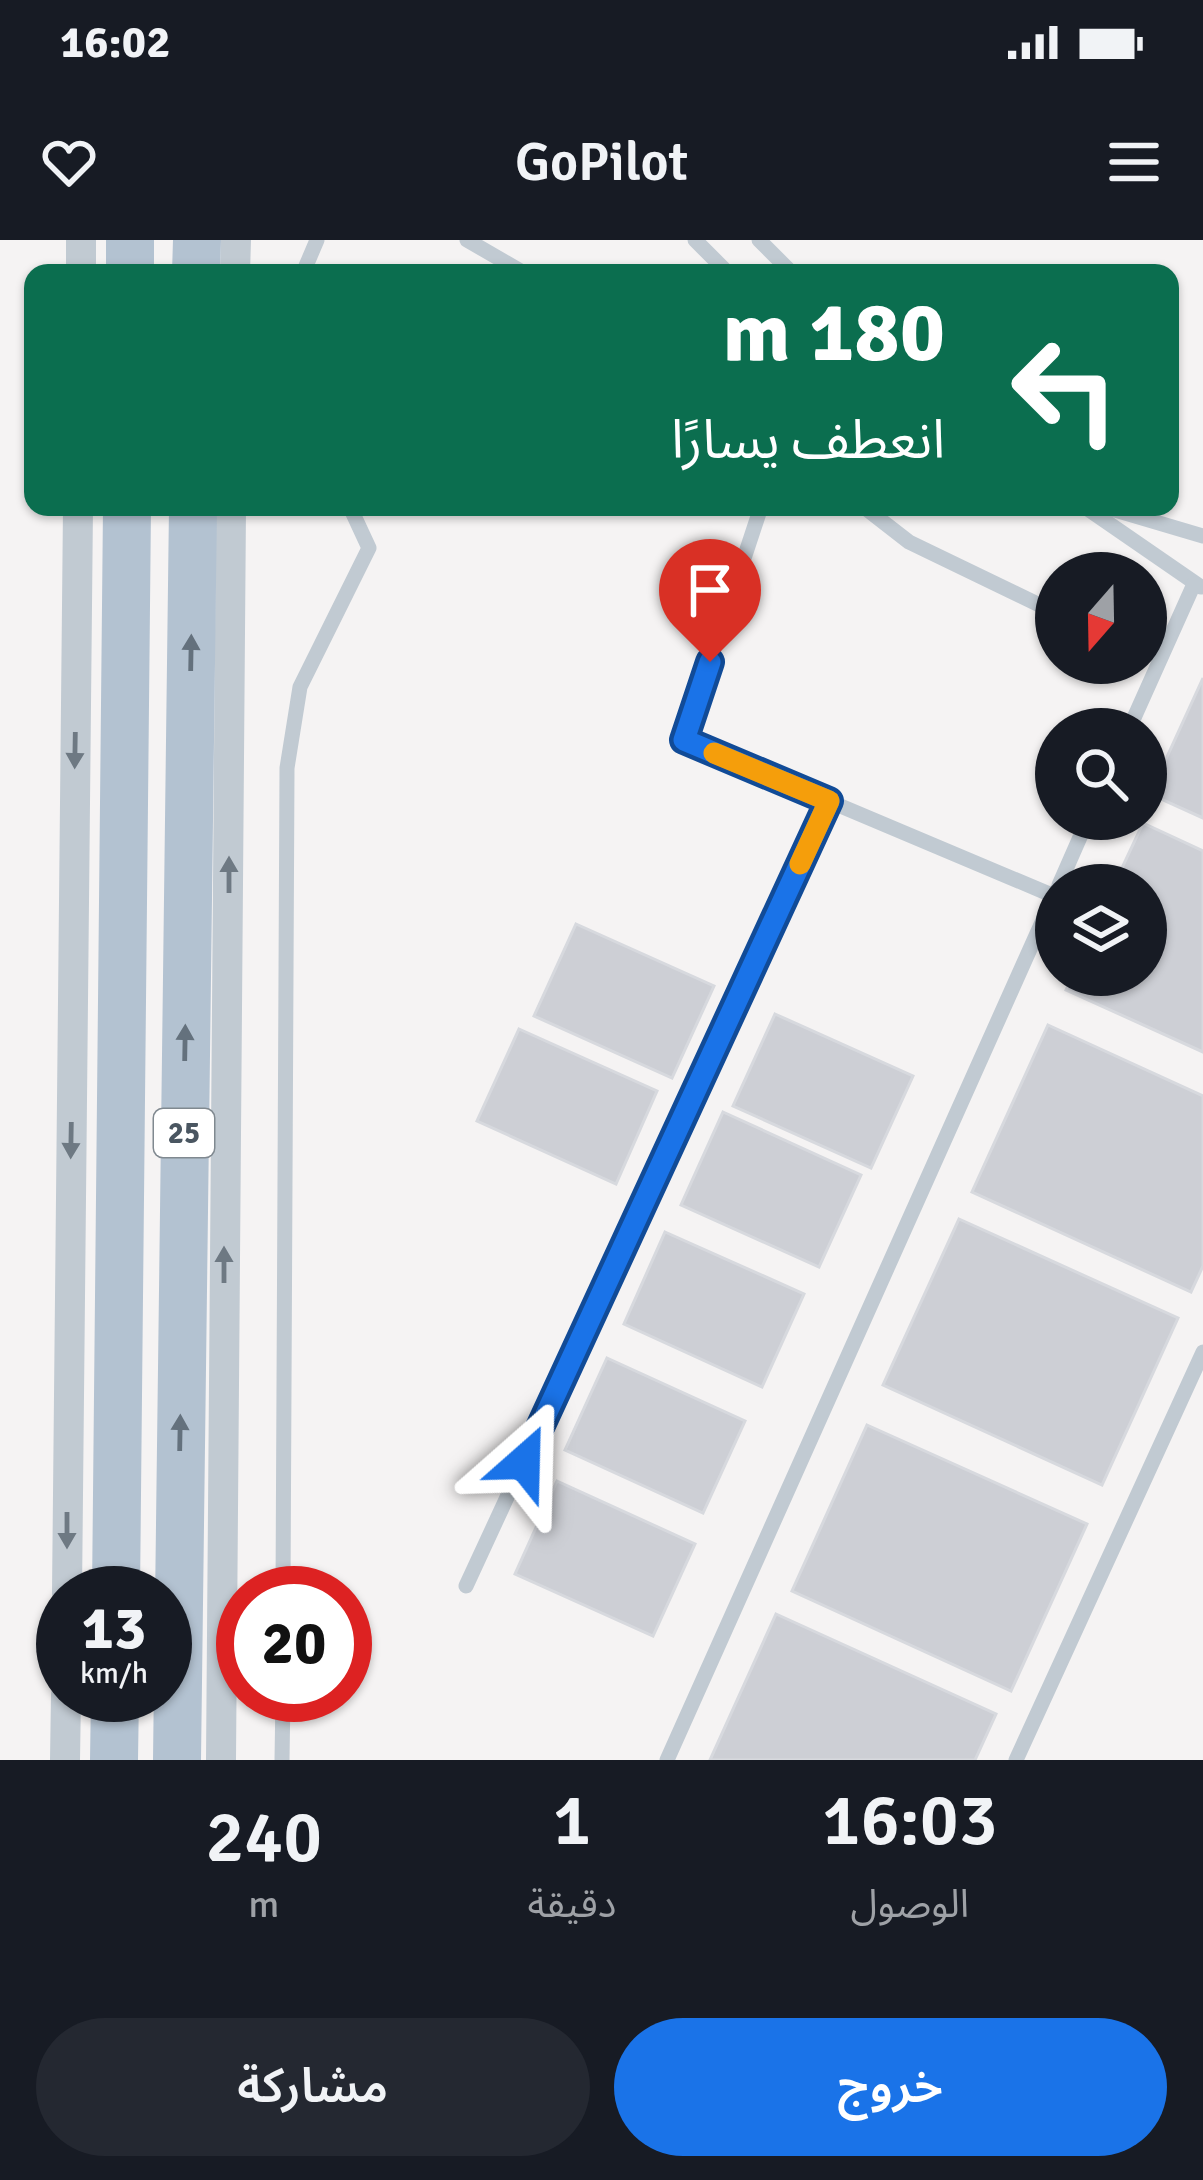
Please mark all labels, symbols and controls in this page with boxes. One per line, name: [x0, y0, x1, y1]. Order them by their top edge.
text: 16:02: [60, 15, 170, 70]
icon: heart: [36, 129, 102, 195]
text: GoPilot: [515, 129, 688, 196]
icon: menu: [1101, 129, 1167, 195]
text: 180 m: [723, 281, 945, 385]
icon: left: [987, 312, 1143, 468]
text: انعطف يسارًا: [671, 407, 945, 474]
pin: [659, 539, 761, 662]
north arrow: [1035, 552, 1167, 684]
map controls: [1035, 552, 1167, 996]
icon: arrive: [677, 557, 743, 623]
one-way arrow: [181, 633, 201, 671]
button: search: [1035, 708, 1167, 840]
one-way arrow: [66, 732, 85, 770]
one-way arrow: [219, 855, 239, 893]
button: layers: [1035, 864, 1167, 996]
one-way arrow: [176, 1023, 195, 1061]
road number: 25: [154, 1109, 214, 1157]
one-way arrow: [61, 1122, 81, 1160]
one-way arrow: [214, 1245, 234, 1283]
position arrow: [461, 1399, 587, 1525]
one-way arrow: [170, 1413, 190, 1451]
one-way arrow: [57, 1512, 77, 1550]
speed limit sign: 20: [216, 1566, 372, 1722]
text: 13: [82, 1592, 146, 1666]
text: km/h: [80, 1655, 148, 1692]
text: 1: [552, 1776, 591, 1865]
text: 16:03: [822, 1776, 998, 1865]
text: 240: [205, 1793, 322, 1882]
text: m: [248, 1880, 279, 1928]
text: دقيقة: [527, 1880, 616, 1928]
text: الوصول: [850, 1880, 969, 1928]
button: مشاركة: [36, 2018, 590, 2156]
button: خروج: [614, 2018, 1167, 2156]

